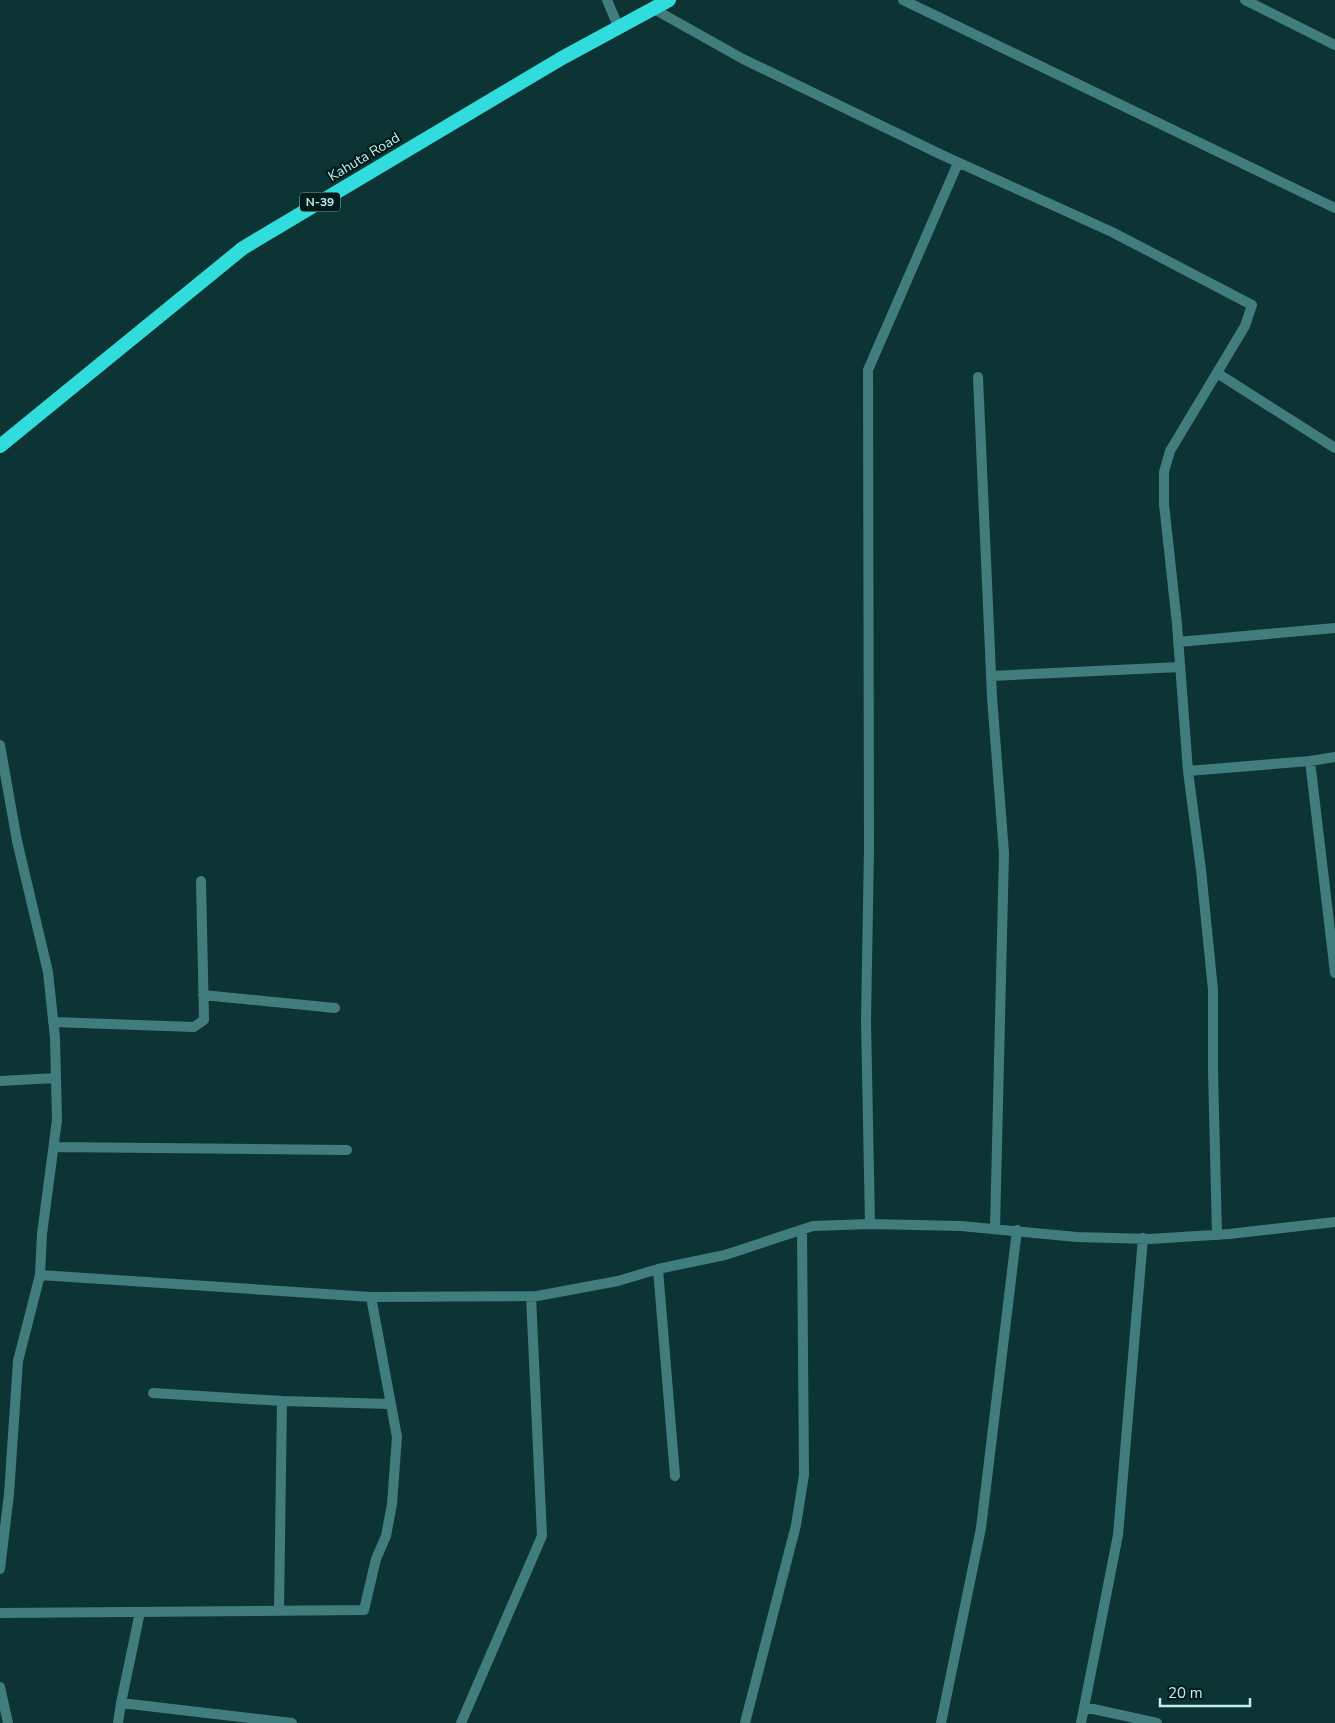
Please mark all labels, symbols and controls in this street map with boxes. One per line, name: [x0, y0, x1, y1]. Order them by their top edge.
street label: Kahuta Road: [325, 128, 403, 186]
road number: N-39: [300, 192, 340, 212]
scale bar: [1160, 1676, 1250, 1708]
text: 20 m: [1168, 1683, 1203, 1703]

